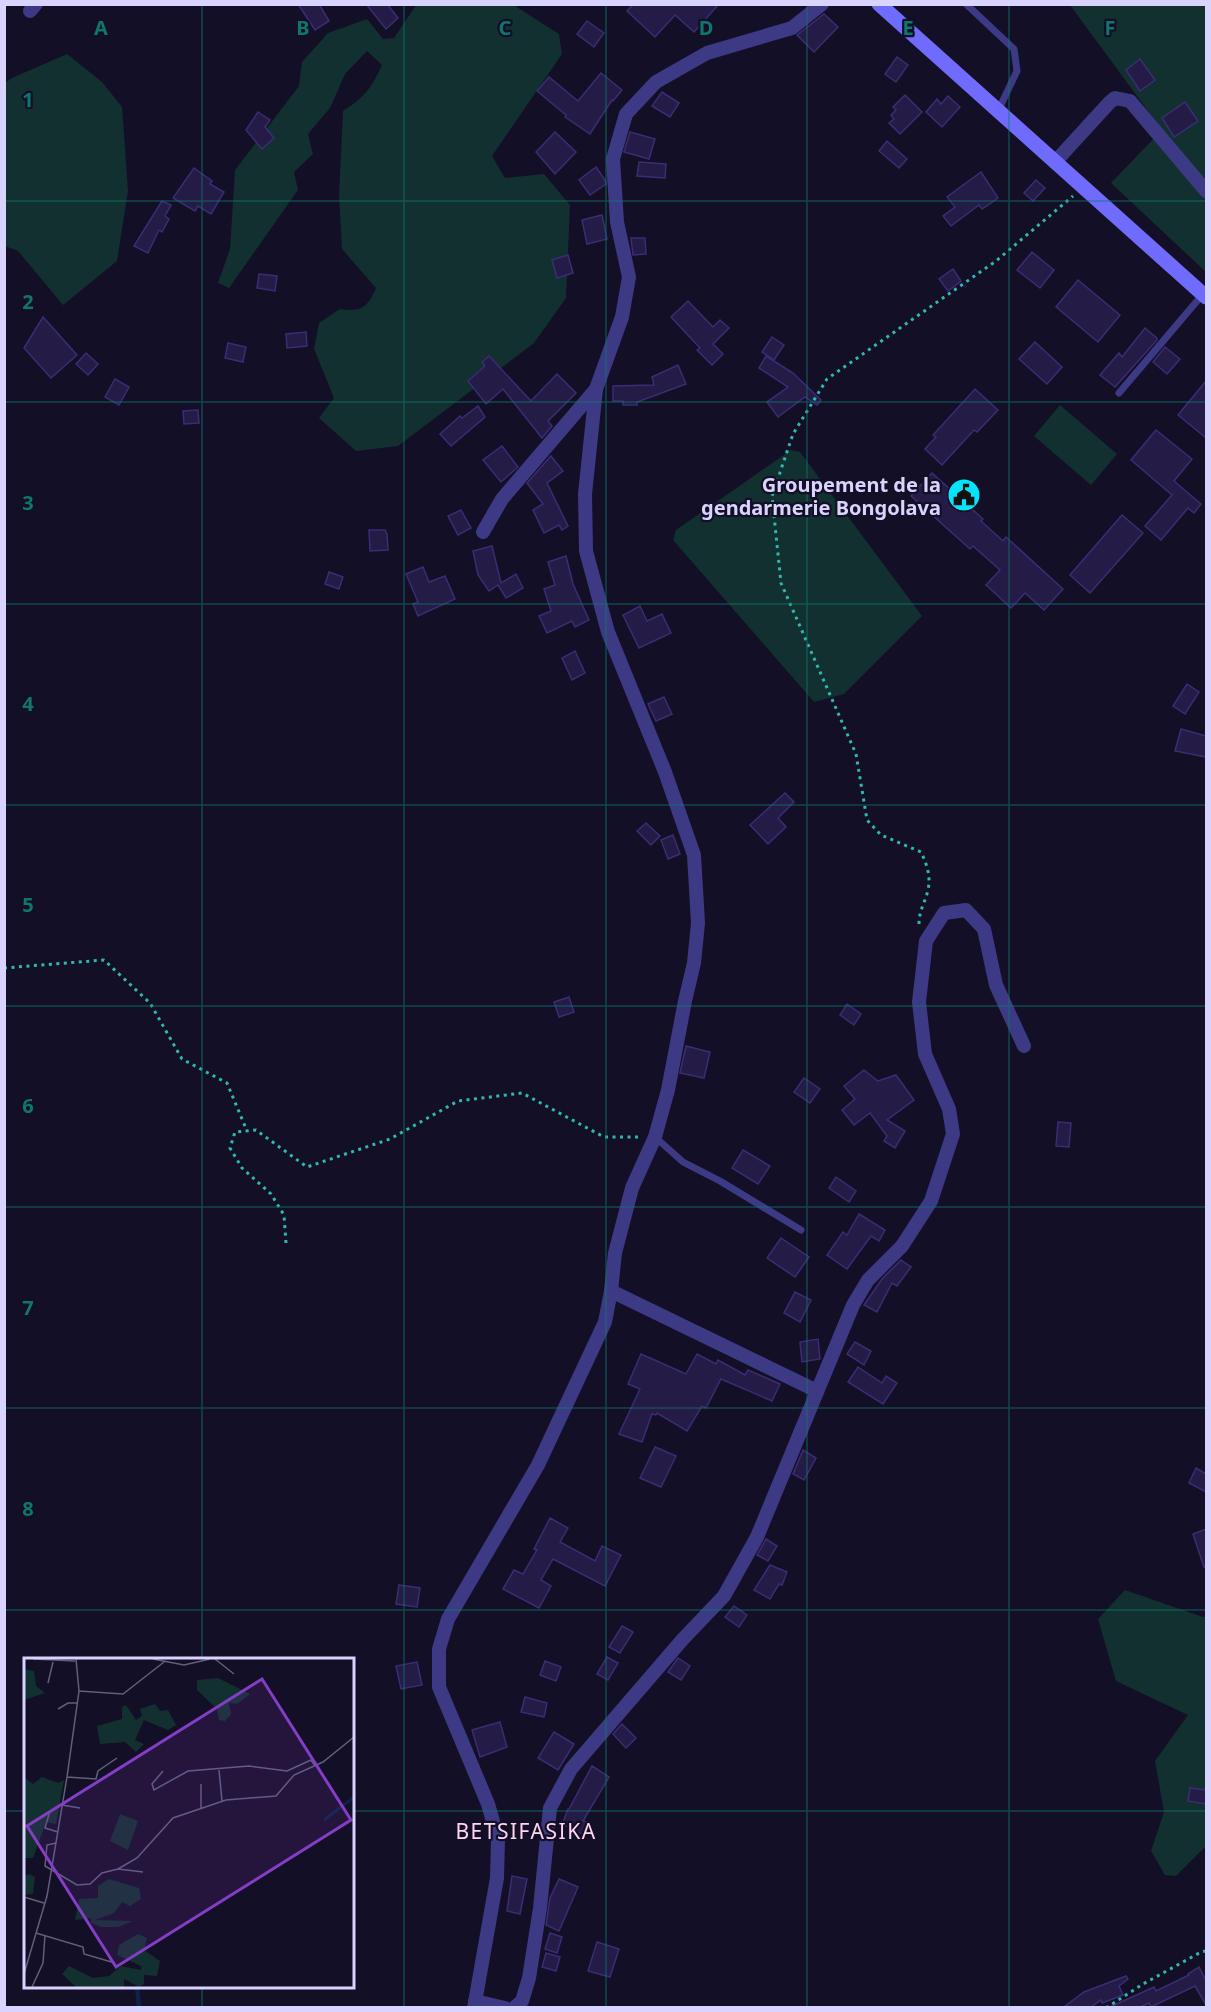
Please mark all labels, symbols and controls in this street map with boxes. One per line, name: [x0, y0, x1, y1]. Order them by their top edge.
text: A: [94, 14, 108, 41]
text: B: [296, 14, 310, 41]
text: C: [499, 14, 512, 41]
text: D: [699, 14, 713, 41]
text: E: [902, 14, 914, 41]
text: F: [1105, 14, 1115, 41]
text: 1: [22, 86, 34, 113]
text: 2: [22, 288, 34, 315]
place label: Groupement de la gendarmerie Bongolava: [701, 471, 941, 521]
public building icon: Groupement de la gendarmerie Bongolava: [946, 477, 982, 513]
text: 3: [22, 489, 34, 516]
text: 4: [22, 690, 34, 717]
text: 5: [22, 891, 34, 918]
text: 6: [22, 1092, 34, 1119]
text: 7: [22, 1294, 34, 1321]
text: 8: [22, 1495, 34, 1522]
inset map: [24, 1658, 354, 1988]
district label: BETSIFASIKA: [455, 1817, 597, 1845]

